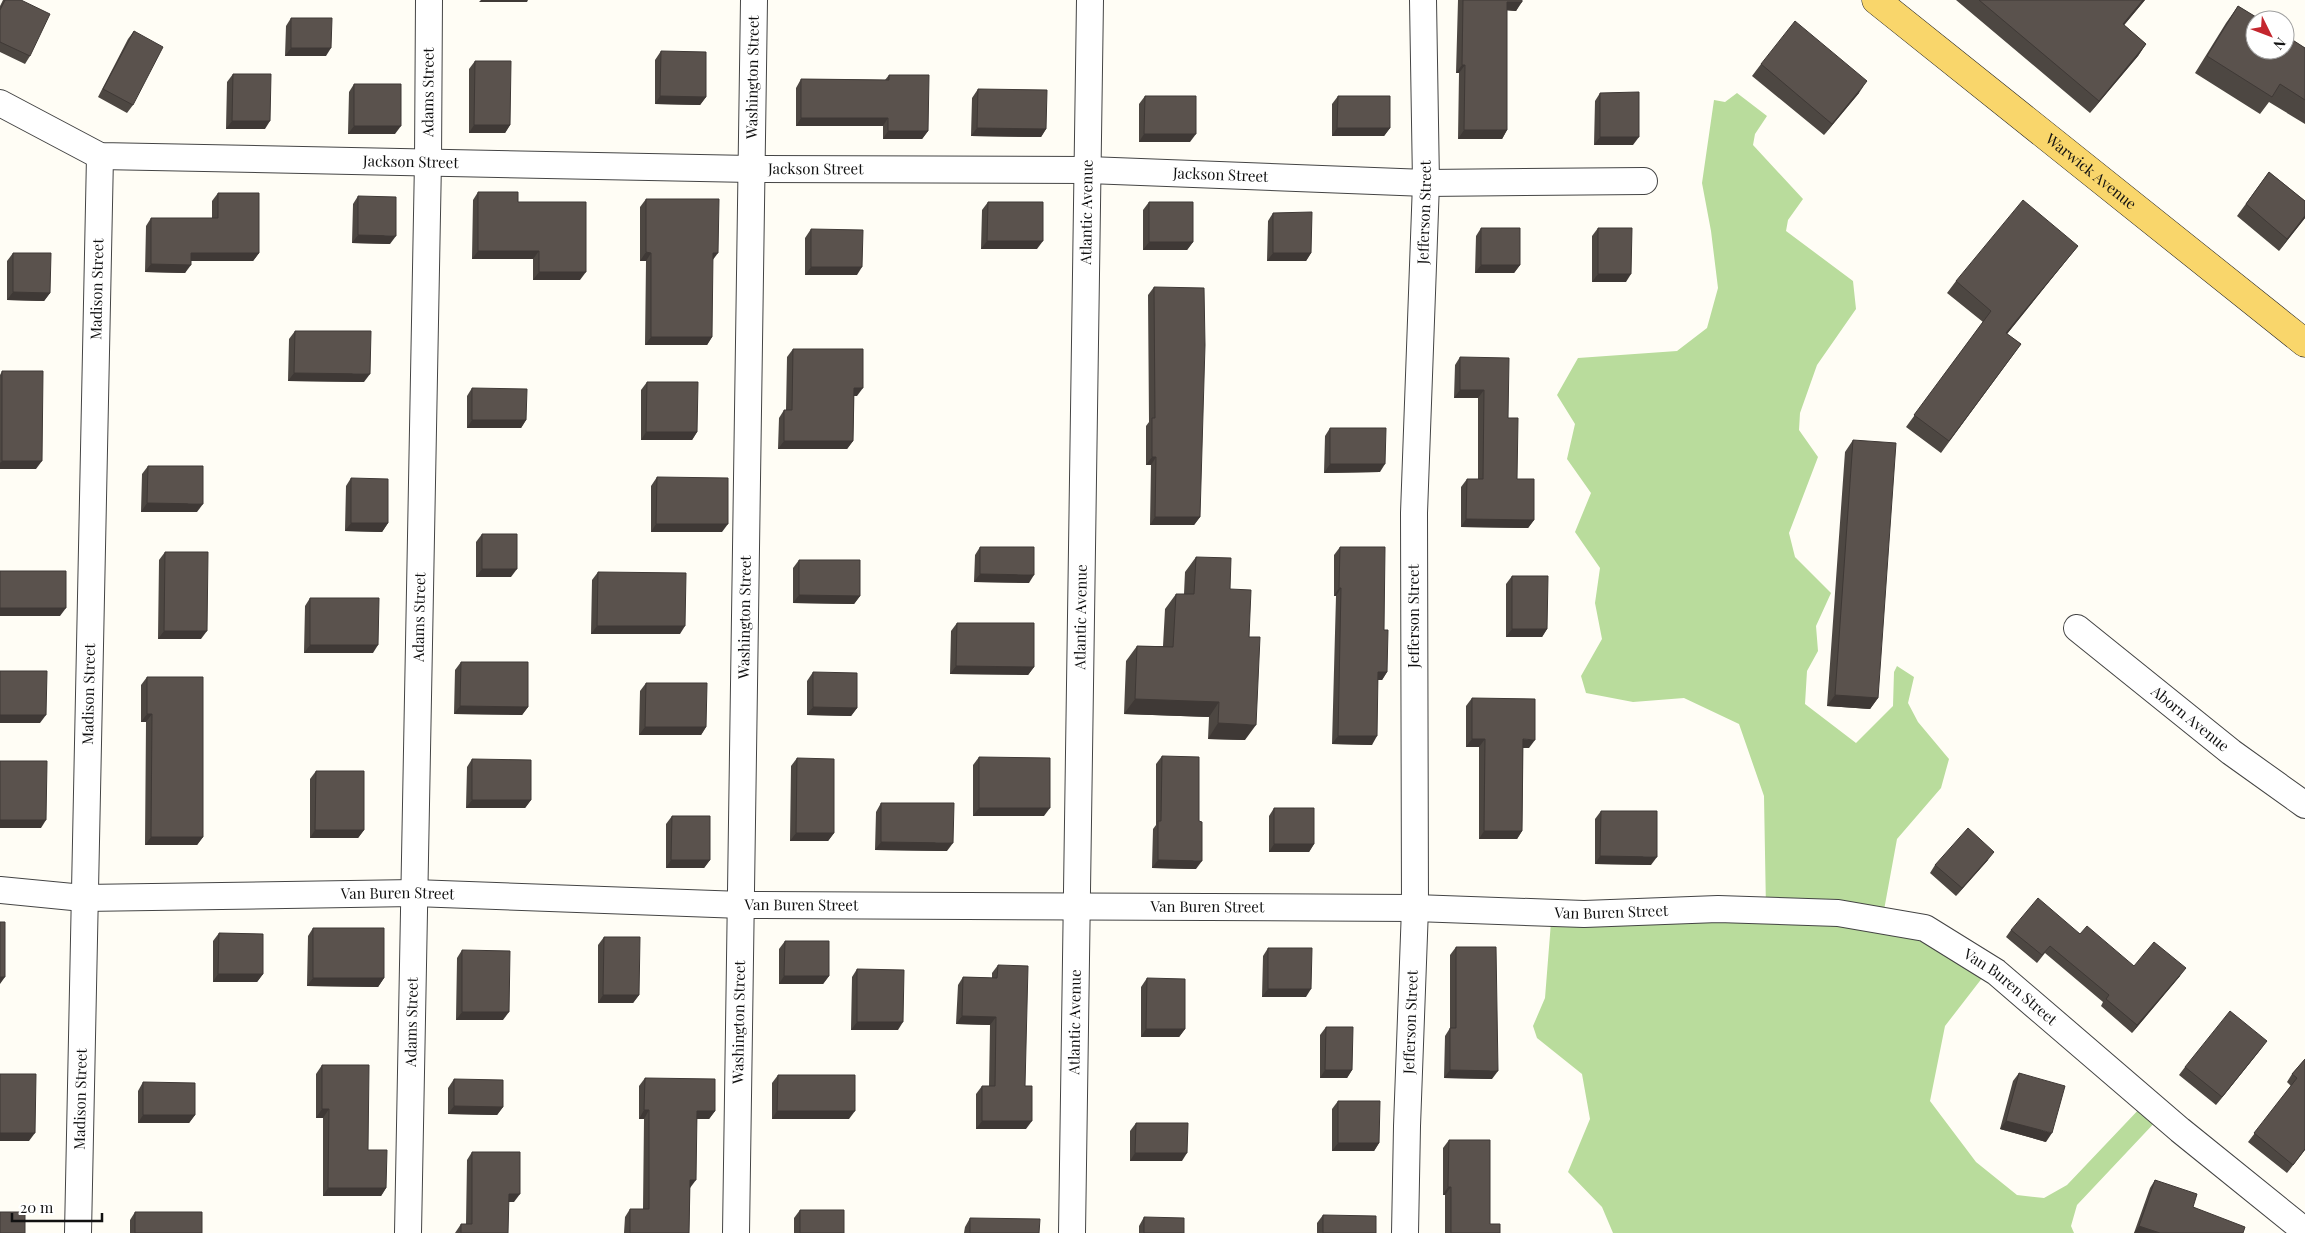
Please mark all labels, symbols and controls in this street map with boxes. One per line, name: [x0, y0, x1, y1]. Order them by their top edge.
north arrow: [2245, 10, 2295, 60]
street label: Washington Street: [741, 14, 763, 140]
text: N: [2270, 34, 2290, 54]
street label: Adams Street: [417, 47, 438, 138]
street label: Warwick Avenue: [2041, 128, 2141, 213]
street label: Jackson Street: [362, 150, 459, 172]
street label: Jackson Street: [767, 158, 864, 178]
street label: Atlantic Avenue: [1075, 159, 1097, 266]
street label: Jefferson Street: [1412, 160, 1435, 266]
street label: Jackson Street: [1171, 162, 1269, 186]
street label: Madison Street: [85, 237, 107, 340]
street label: Washington Street: [733, 554, 755, 680]
street label: Jefferson Street: [1403, 563, 1423, 669]
street label: Atlantic Avenue: [1069, 564, 1091, 671]
street label: Adams Street: [408, 571, 429, 663]
street label: Madison Street: [77, 642, 99, 745]
street label: Aborn Avenue: [2147, 680, 2234, 756]
street label: Van Buren Street: [339, 882, 456, 903]
street label: Van Buren Street: [743, 894, 859, 915]
street label: Van Buren Street: [1149, 896, 1265, 916]
street label: Van Buren Street: [1553, 900, 1669, 923]
street label: Van Buren Street: [1959, 943, 2062, 1030]
street label: Washington Street: [727, 959, 749, 1085]
street label: Atlantic Avenue: [1063, 969, 1085, 1076]
street label: Jefferson Street: [1398, 969, 1422, 1075]
street label: Adams Street: [400, 976, 422, 1068]
street label: Madison Street: [69, 1047, 91, 1150]
scale bar: [12, 1190, 102, 1222]
text: 20 m: [20, 1197, 54, 1217]

